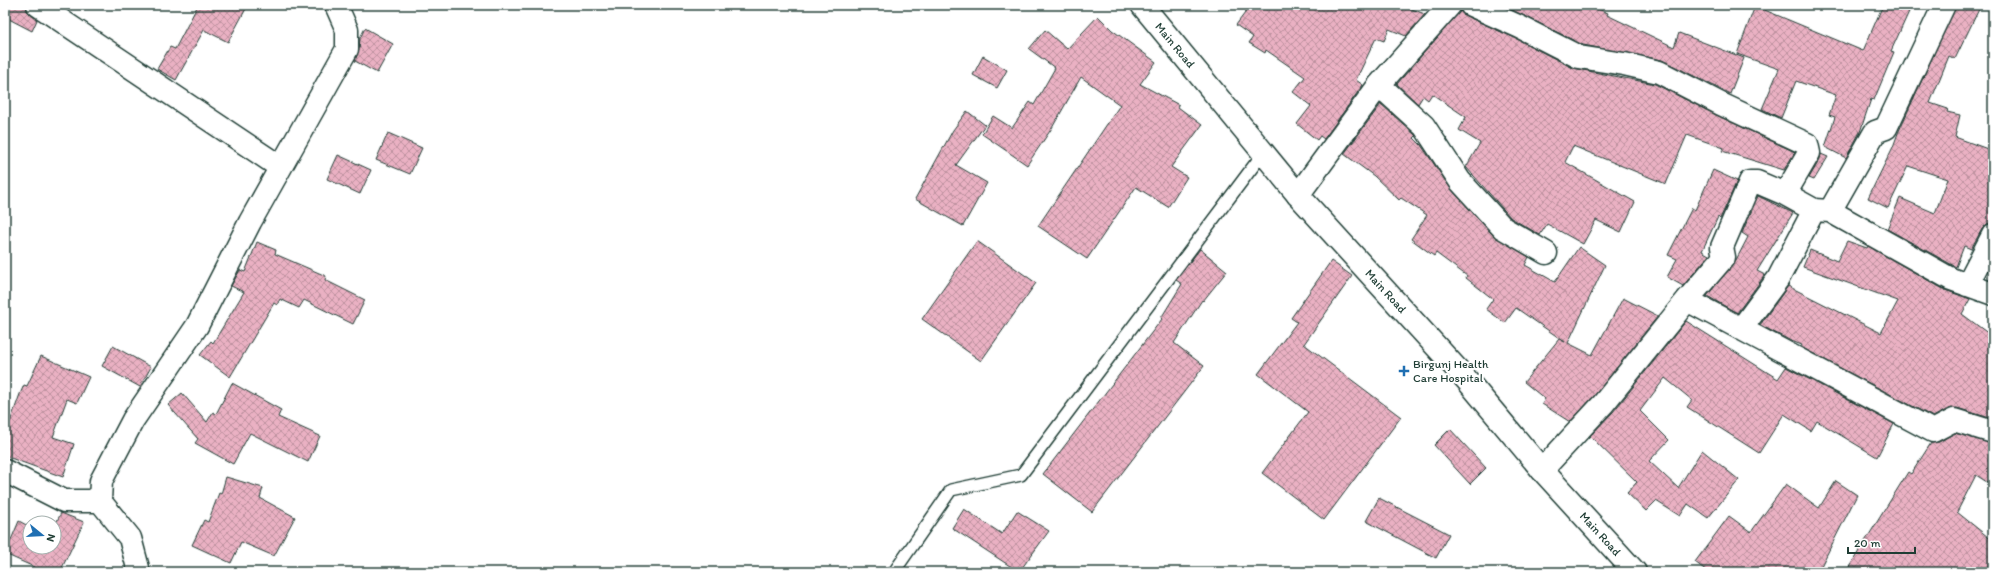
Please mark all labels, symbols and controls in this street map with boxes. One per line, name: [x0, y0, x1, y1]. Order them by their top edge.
street label: Main Road: [1152, 20, 1198, 71]
street label: Main Road: [1362, 266, 1410, 316]
place label: Birgunj Health Care Hospital: [1413, 357, 1489, 385]
marker: Birgunj Health Care Hospital: [1398, 365, 1410, 377]
street label: Main Road: [1577, 509, 1624, 559]
north arrow: [22, 515, 62, 555]
scale bar: [1848, 529, 1915, 555]
text: N: [44, 532, 58, 543]
text: 20 m: [1854, 536, 1881, 550]

